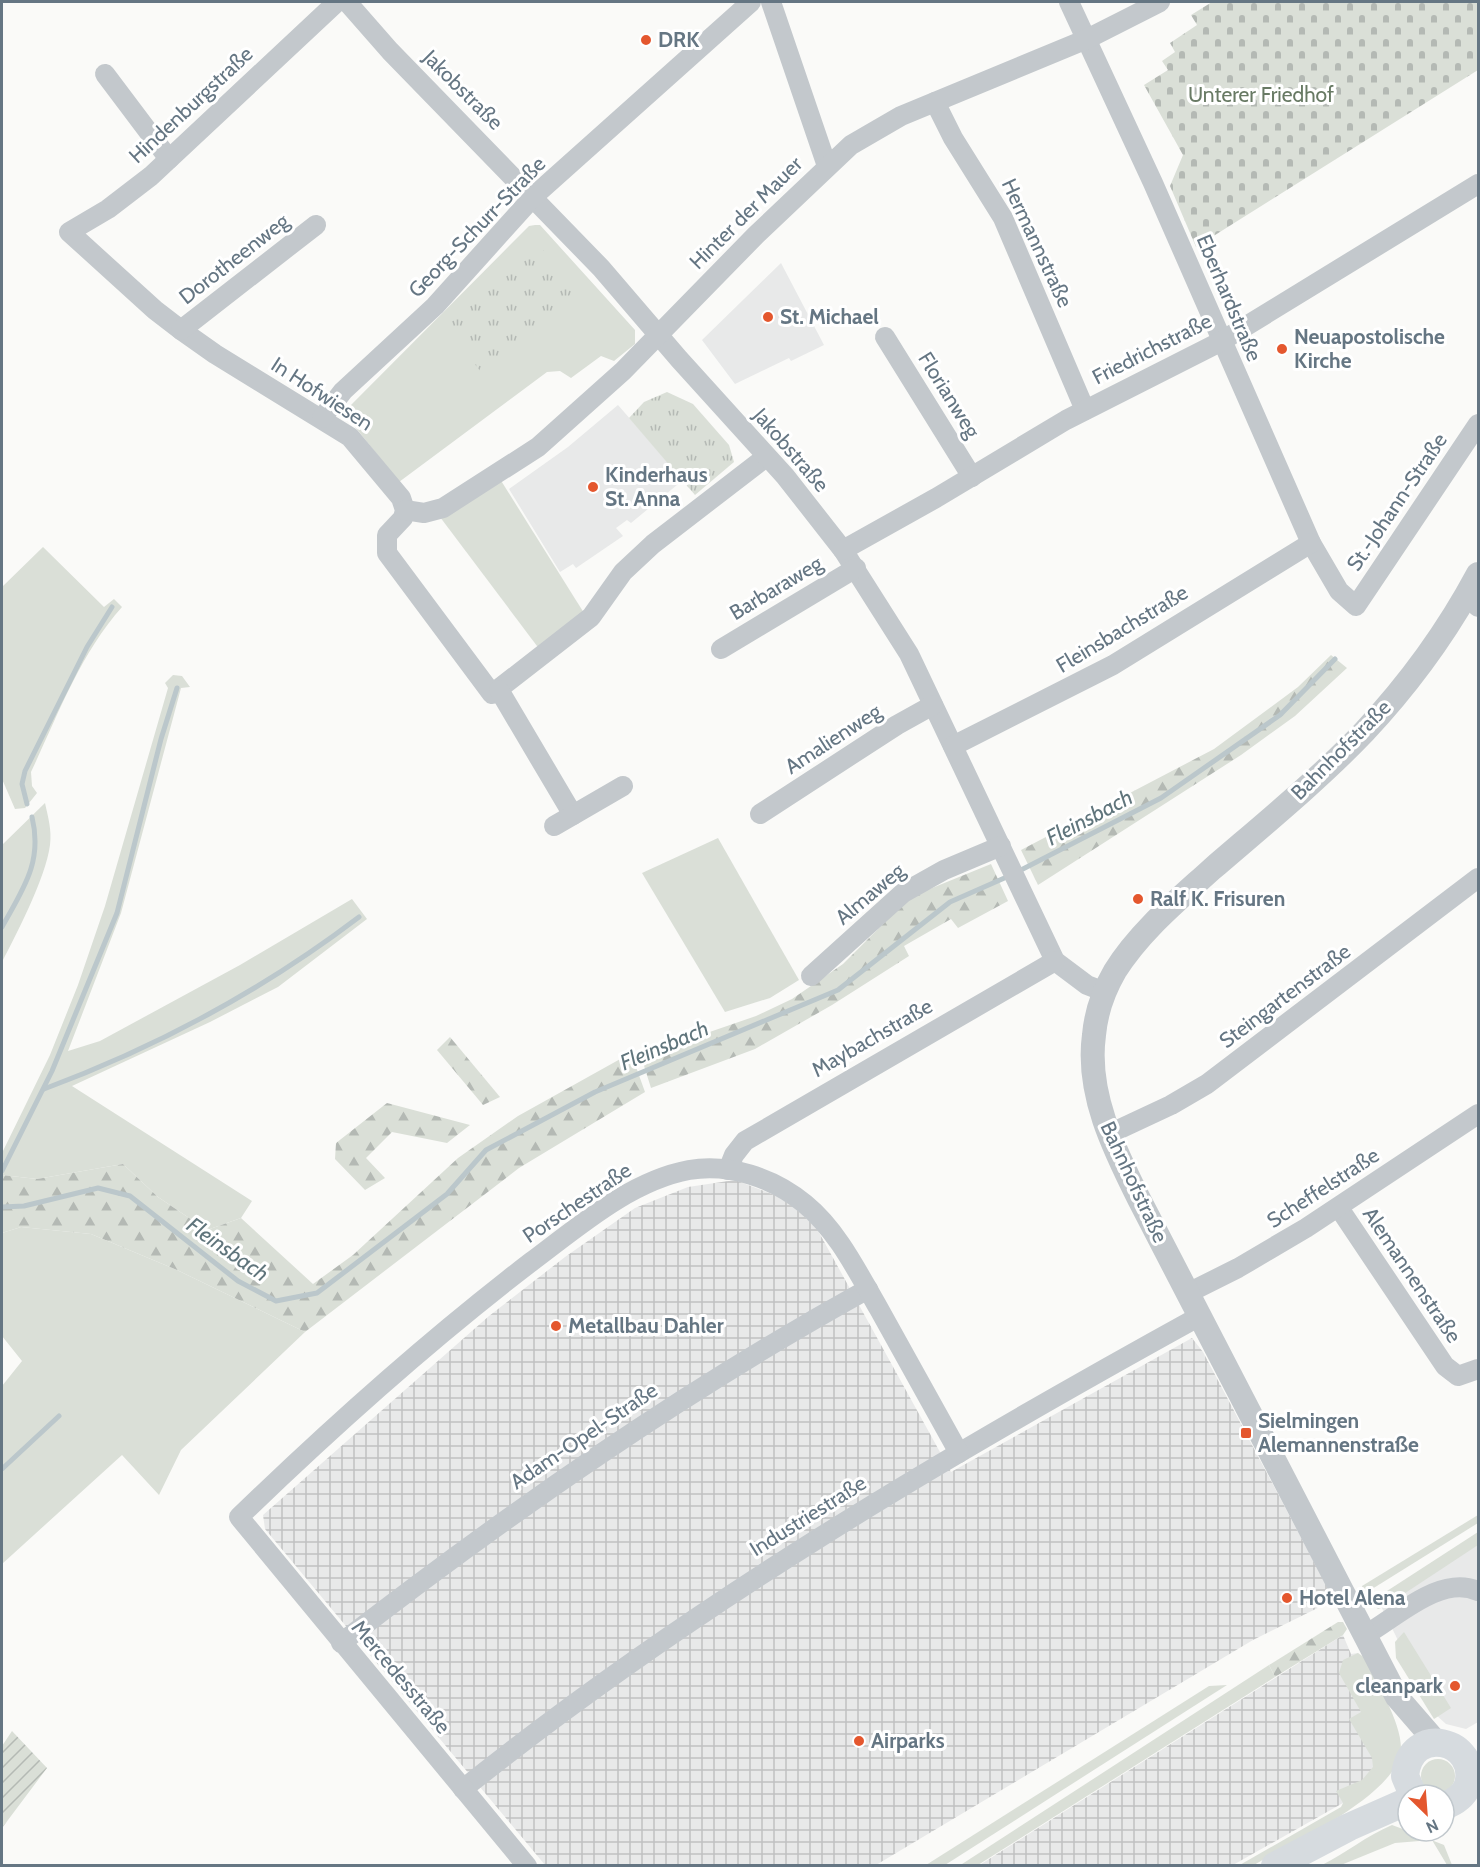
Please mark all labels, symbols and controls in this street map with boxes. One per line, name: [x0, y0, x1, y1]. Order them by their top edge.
place label: DRK: [658, 27, 700, 52]
marker: DRK: [639, 33, 653, 47]
street label: Hindenburgstraße: [124, 41, 258, 168]
street label: Jakobstraße: [418, 44, 509, 135]
park label: Unterer Friedhof: [1188, 82, 1334, 107]
street label: Georg-Schurr-Straße: [403, 151, 550, 302]
street label: Hinter der Mauer: [684, 151, 807, 274]
street label: Hermannstraße: [997, 175, 1078, 311]
street label: Dorotheenweg: [174, 208, 294, 309]
street label: Eberhardstraße: [1192, 231, 1267, 365]
place label: St. Michael: [780, 304, 879, 329]
street label: Friedrichstraße: [1088, 308, 1216, 389]
marker: St. Michael: [761, 310, 775, 324]
place label: Neuapostolische Kirche: [1294, 324, 1445, 373]
marker: Neuapostolische Kirche: [1275, 342, 1289, 356]
street label: Florianweg: [913, 347, 986, 443]
street label: In Hofwiesen: [267, 351, 378, 436]
street label: Jakobstraße: [748, 402, 835, 497]
street label: St.-Johann-Straße: [1341, 428, 1452, 575]
place label: Kinderhaus St. Anna: [605, 462, 708, 511]
marker: Kinderhaus St. Anna: [586, 480, 600, 494]
street label: Barbaraweg: [725, 550, 827, 625]
street label: Fleinsbachstraße: [1051, 579, 1192, 678]
street label: Bahnhofstraße: [1286, 694, 1396, 805]
street label: Amalienweg: [780, 698, 886, 779]
water label: Fleinsbach: [1041, 783, 1137, 851]
street label: Almaweg: [830, 857, 910, 930]
place label: Ralf K. Frisuren: [1150, 886, 1285, 911]
marker: Ralf K. Frisuren: [1131, 892, 1145, 906]
street label: Steingartenstraße: [1214, 938, 1355, 1053]
street label: Maybachstraße: [807, 993, 937, 1082]
water label: Fleinsbach: [616, 1015, 713, 1076]
street label: Bahnhofstraße: [1096, 1117, 1173, 1246]
street label: Scheffelstraße: [1262, 1142, 1384, 1233]
street label: Porschestraße: [518, 1157, 636, 1248]
street label: Alemannenstraße: [1358, 1202, 1467, 1347]
water label: Fleinsbach: [182, 1211, 274, 1287]
place label: Metallbau Dahler: [568, 1313, 724, 1338]
marker: Metallbau Dahler: [549, 1319, 563, 1333]
street label: Adam-Opel-Straße: [505, 1377, 662, 1494]
place label: Sielmingen Alemannenstraße: [1258, 1408, 1419, 1457]
marker: Sielmingen Alemannenstraße: [1239, 1426, 1253, 1440]
street label: Industriestraße: [745, 1470, 871, 1561]
place label: Hotel Alena: [1299, 1585, 1406, 1610]
marker: Hotel Alena: [1280, 1591, 1294, 1605]
street label: Mercedesstraße: [347, 1615, 456, 1739]
place label: cleanpark: [1356, 1673, 1444, 1698]
marker: cleanpark: [1448, 1679, 1462, 1693]
place label: Airparks: [871, 1728, 945, 1753]
marker: Airparks: [852, 1734, 866, 1748]
north arrow: [1396, 1783, 1456, 1843]
text: N: [1423, 1815, 1441, 1837]

